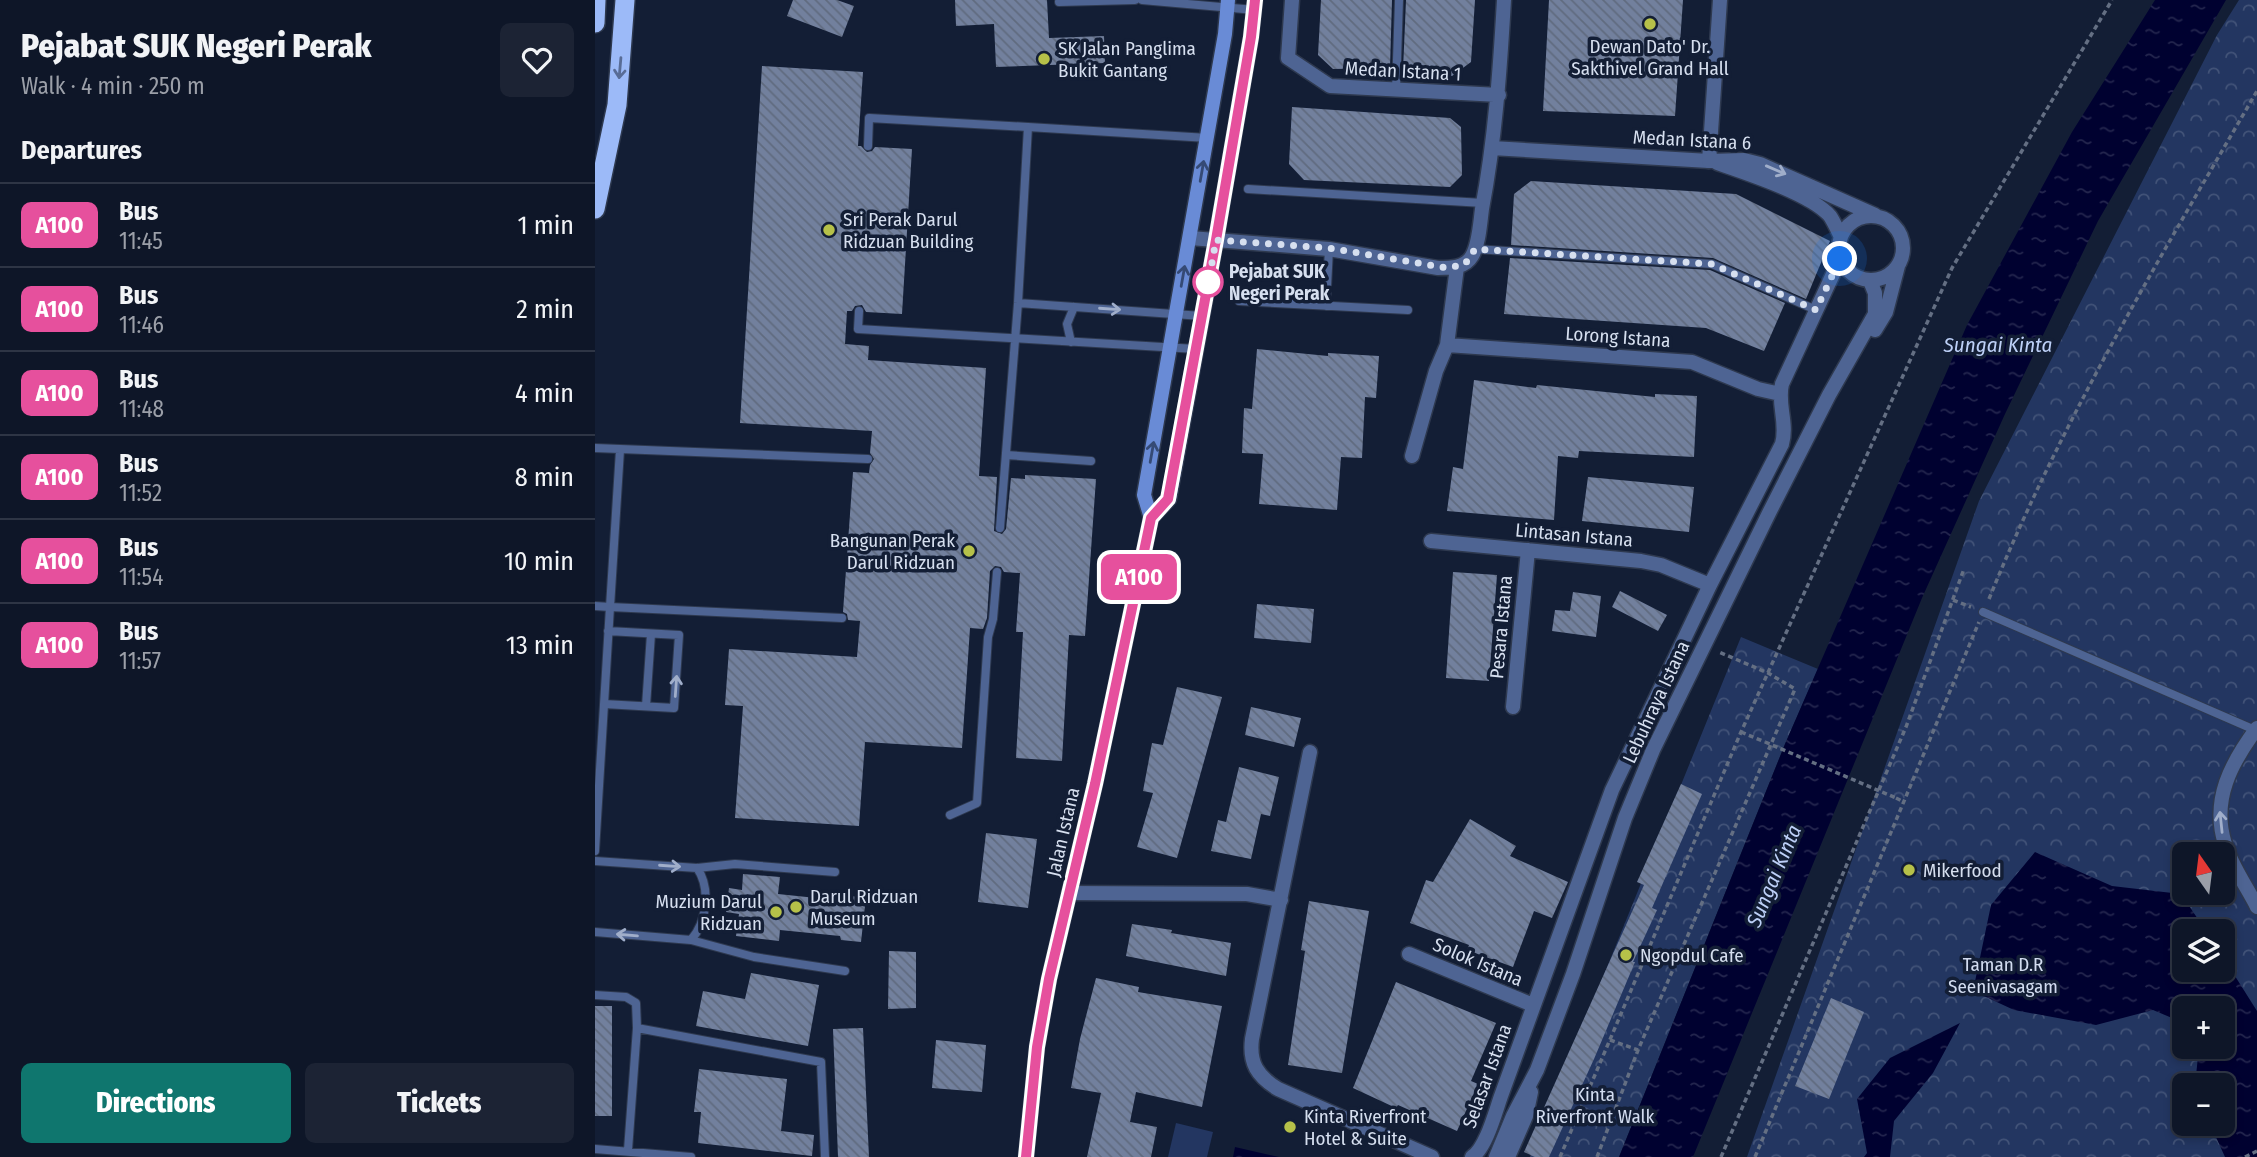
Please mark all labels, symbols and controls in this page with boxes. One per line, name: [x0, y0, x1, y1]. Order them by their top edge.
marker: Dewan Dato' Dr. Sakthivel Grand Hall: [1642, 16, 1658, 32]
button: heart: [500, 23, 574, 97]
text: Pejabat SUK Negeri Perak: [21, 26, 371, 66]
place label: Dewan Dato' Dr. Sakthivel Grand Hall: [1571, 35, 1729, 80]
place label: SK Jalan Panglima Bukit Gantang: [1058, 37, 1196, 82]
marker: SK Jalan Panglima Bukit Gantang: [1036, 51, 1052, 67]
one-way arrow: [613, 56, 626, 79]
street label: Medan Istana 1: [1344, 56, 1462, 86]
text: Walk · 4 min · 250 m: [21, 72, 205, 100]
street label: Medan Istana 6: [1632, 125, 1752, 155]
text: Departures: [21, 135, 142, 166]
one-way arrow: [1196, 160, 1209, 183]
one-way arrow: [1764, 165, 1786, 178]
text: Bus: [119, 196, 158, 227]
place label: Sri Perak Darul Ridzuan Building: [843, 208, 973, 253]
text: 1 min: [518, 210, 574, 241]
text: A100: [35, 211, 84, 239]
marker: Sri Perak Darul Ridzuan Building: [821, 222, 837, 238]
text: 11:45: [119, 227, 163, 255]
your location: [1822, 241, 1857, 276]
place label: Pejabat SUK Negeri Perak: [1229, 260, 1330, 305]
one-way arrow: [1177, 265, 1190, 288]
marker: Pejabat SUK Negeri Perak: [1193, 267, 1223, 297]
text: Bus: [119, 280, 158, 311]
text: 2 min: [516, 294, 574, 325]
text: A100: [35, 295, 84, 323]
one-way arrow: [1099, 303, 1122, 316]
text: 11:46: [119, 311, 164, 339]
street label: Lorong Istana: [1565, 322, 1671, 352]
water label: Sungai Kinta: [1943, 332, 2052, 358]
text: Bus: [119, 364, 158, 395]
text: 4 min: [515, 378, 574, 409]
text: A100: [35, 379, 84, 407]
text: 11:48: [119, 395, 164, 423]
one-way arrow: [1146, 441, 1159, 464]
text: Bus: [119, 448, 158, 479]
text: 8 min: [515, 462, 574, 493]
text: A100: [35, 463, 84, 491]
text: 11:52: [119, 479, 162, 507]
street label: Lintasan Istana: [1514, 518, 1634, 552]
place label: Bangunan Perak Darul Ridzuan: [830, 529, 955, 574]
text: Bus: [119, 532, 158, 563]
marker: Bangunan Perak Darul Ridzuan: [961, 543, 977, 559]
text: 10 min: [504, 546, 574, 577]
text: A100: [35, 547, 84, 575]
line badge: A100: [1090, 554, 1188, 600]
text: 11:54: [119, 563, 163, 591]
text: A100: [1115, 563, 1163, 591]
street label: Pesara Istana: [1485, 574, 1517, 680]
text: Bus: [119, 616, 158, 647]
text: 13 min: [506, 630, 574, 661]
text: A100: [35, 631, 84, 659]
street label: Lebuhraya Istana: [1618, 637, 1694, 767]
text: 11:57: [119, 647, 161, 675]
one-way arrow: [669, 675, 682, 698]
street label: Jalan Istana: [1042, 785, 1084, 879]
one-way arrow: [2215, 811, 2228, 834]
water label: Sungai Kinta: [1740, 821, 1807, 932]
north arrow: [2172, 842, 2235, 905]
map controls: [2172, 842, 2235, 1136]
place label: Mikerfood: [1923, 859, 2002, 882]
one-way arrow: [658, 860, 681, 873]
marker: Mikerfood: [1901, 862, 1917, 878]
place label: Darul Ridzuan Museum: [810, 885, 918, 930]
place label: Muzium Darul Ridzuan: [656, 890, 762, 935]
marker: Darul Ridzuan Museum: [788, 899, 804, 915]
marker: Muzium Darul Ridzuan: [768, 904, 784, 920]
button: layers: [2172, 919, 2235, 982]
one-way arrow: [616, 928, 639, 941]
street label: Solok Istana: [1430, 933, 1526, 991]
place label: Ngopdul Cafe: [1640, 944, 1744, 967]
marker: Ngopdul Cafe: [1618, 947, 1634, 963]
park label: Taman D.R Seenivasagam: [1948, 953, 2058, 998]
button: +: [2172, 996, 2235, 1059]
street label: Selasar Istana: [1458, 1021, 1516, 1131]
button: Directions: [21, 1063, 291, 1143]
button: Tickets: [305, 1063, 574, 1143]
button: −: [2172, 1073, 2235, 1136]
park label: Kinta Riverfront Walk: [1536, 1083, 1655, 1128]
place label: Kinta Riverfront Hotel & Suite: [1304, 1105, 1427, 1150]
marker: Kinta Riverfront Hotel & Suite: [1282, 1119, 1298, 1135]

